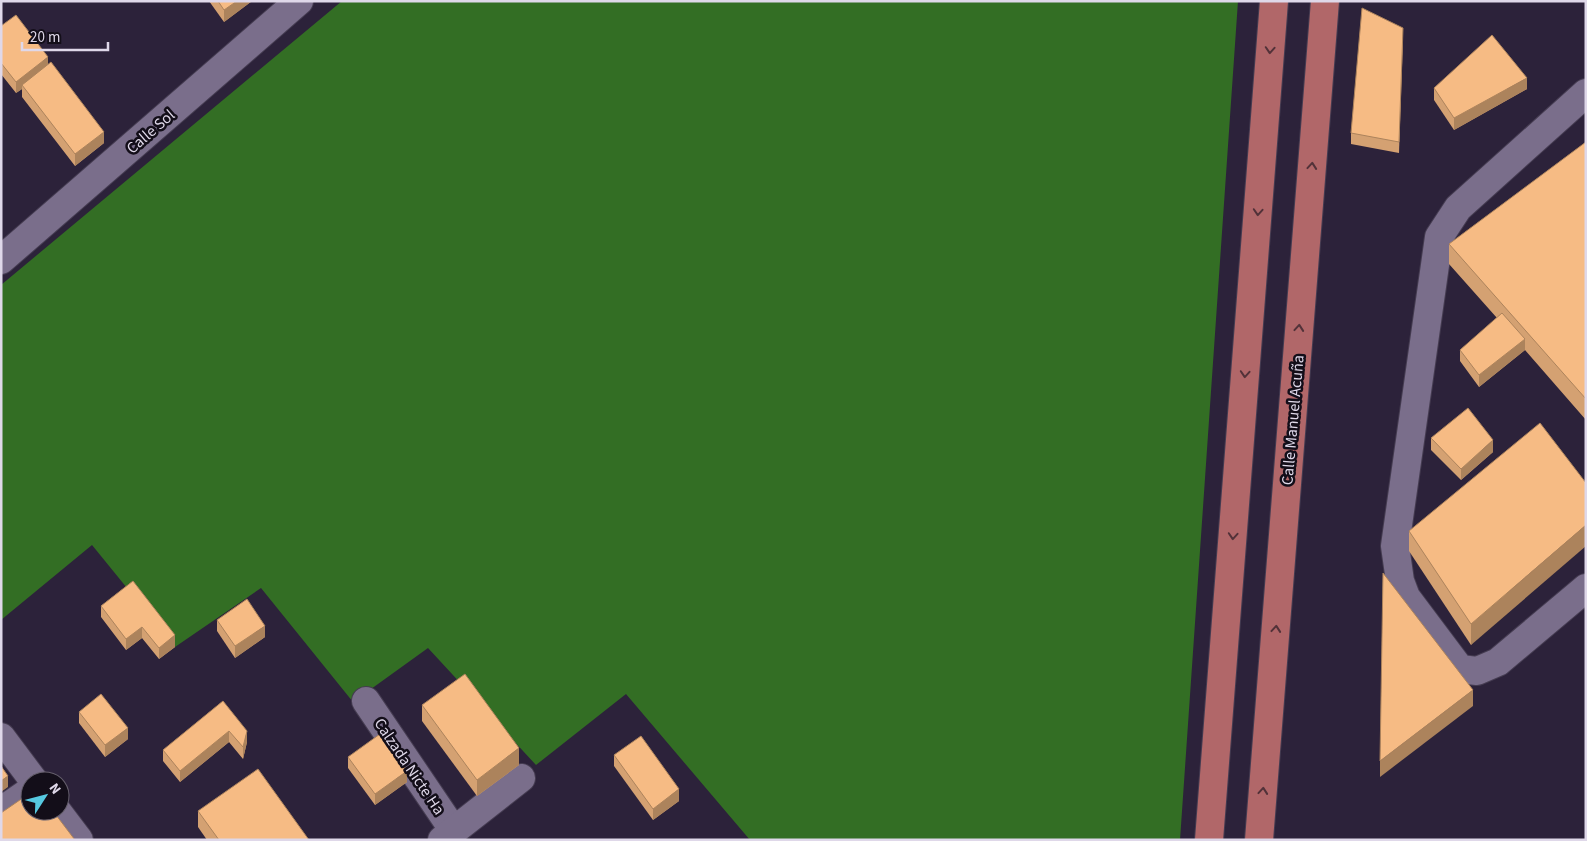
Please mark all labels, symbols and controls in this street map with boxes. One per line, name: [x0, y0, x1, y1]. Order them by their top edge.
scale bar: [22, 20, 109, 52]
text: 20 m: [30, 27, 60, 48]
one-way arrow: [1265, 46, 1276, 54]
street label: Calle Sol: [122, 104, 180, 159]
one-way arrow: [1307, 161, 1318, 169]
one-way arrow: [1252, 208, 1263, 216]
one-way arrow: [1294, 323, 1305, 331]
street label: Calle Manuel Acuña: [1276, 354, 1310, 486]
one-way arrow: [1240, 370, 1251, 378]
one-way arrow: [1227, 532, 1238, 540]
one-way arrow: [1270, 625, 1281, 633]
street label: Calzada Nicte Ha: [369, 714, 450, 819]
north arrow: [20, 771, 70, 821]
text: N: [44, 779, 66, 799]
one-way arrow: [1257, 787, 1268, 795]

